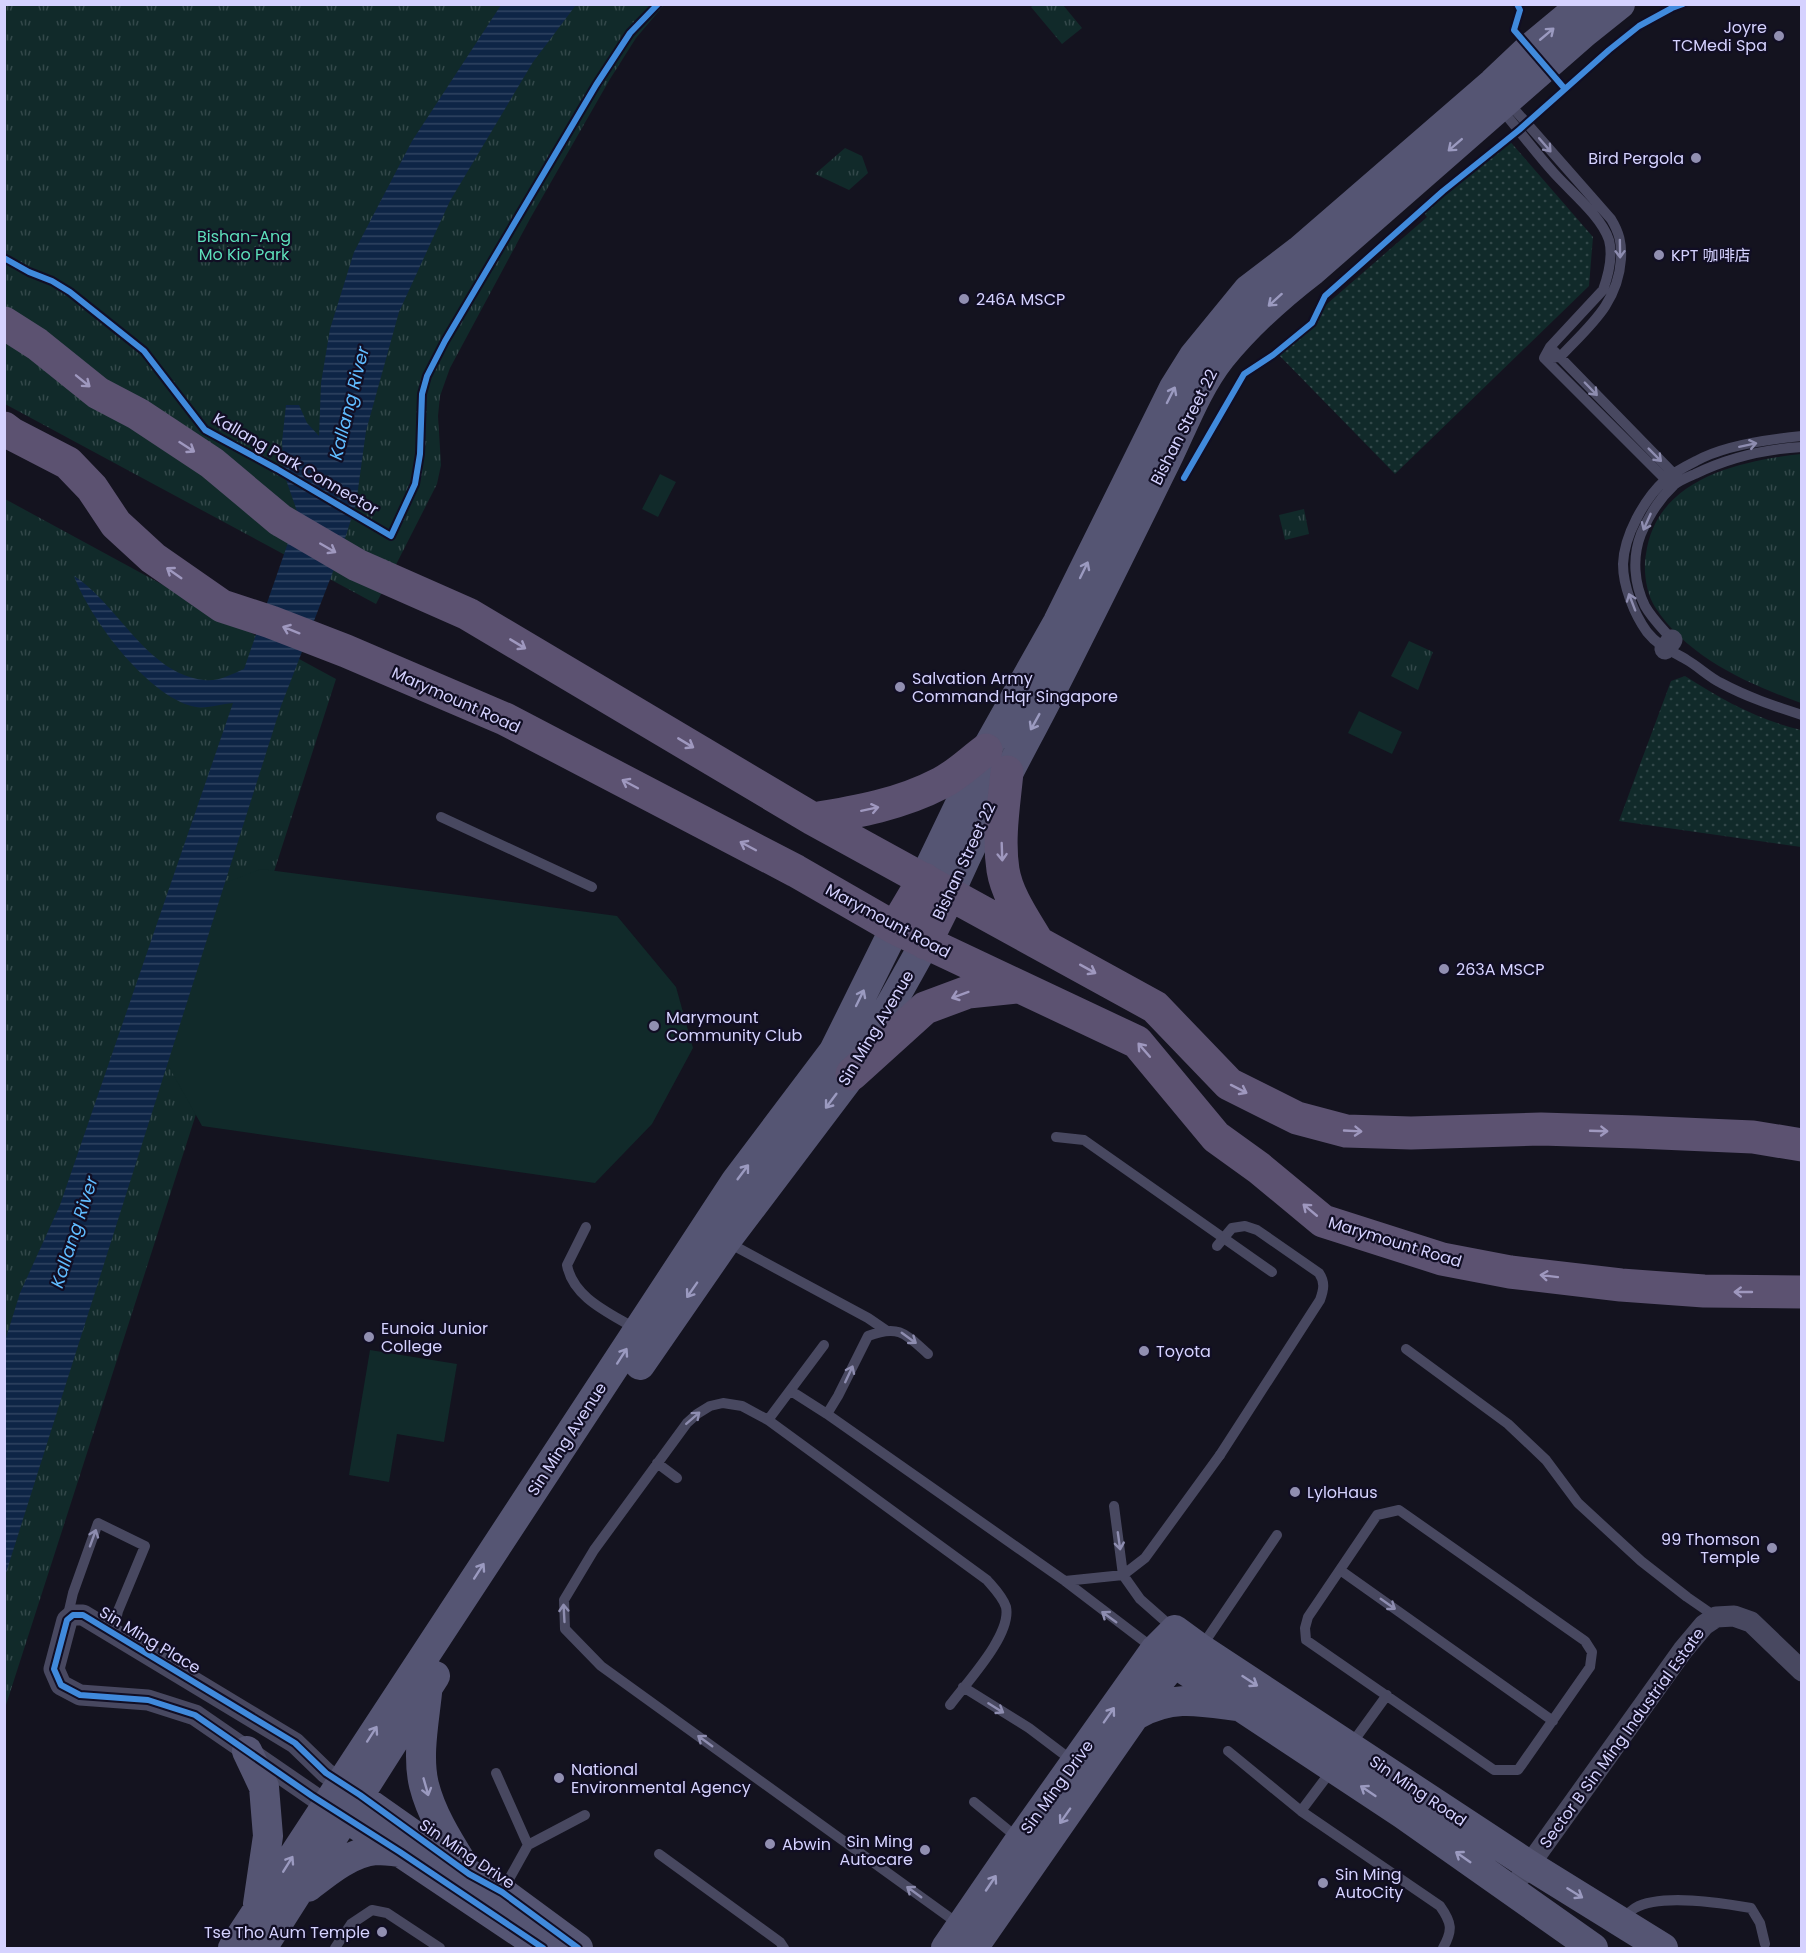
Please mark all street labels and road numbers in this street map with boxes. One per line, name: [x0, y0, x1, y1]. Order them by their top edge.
street label: Bishan Street 22: [1145, 365, 1223, 489]
street label: Kallang Park Connector: [209, 407, 383, 521]
street label: Marymount Road: [388, 661, 524, 739]
street label: Bishan Street 22: [927, 799, 1001, 923]
street label: Marymount Road: [821, 878, 955, 964]
street label: Sin Ming Avenue: [832, 966, 920, 1090]
street label: Marymount Road: [1325, 1211, 1465, 1273]
street label: Sin Ming Avenue: [522, 1378, 612, 1500]
street label: Sin Ming Place: [95, 1601, 205, 1679]
street label: Sector B Sin Ming Industrial Estate: [1534, 1623, 1710, 1853]
street label: Sin Ming Drive: [1015, 1735, 1099, 1839]
street label: Sin Ming Road: [1365, 1750, 1471, 1832]
street label: Sin Ming Drive: [415, 1813, 520, 1895]

